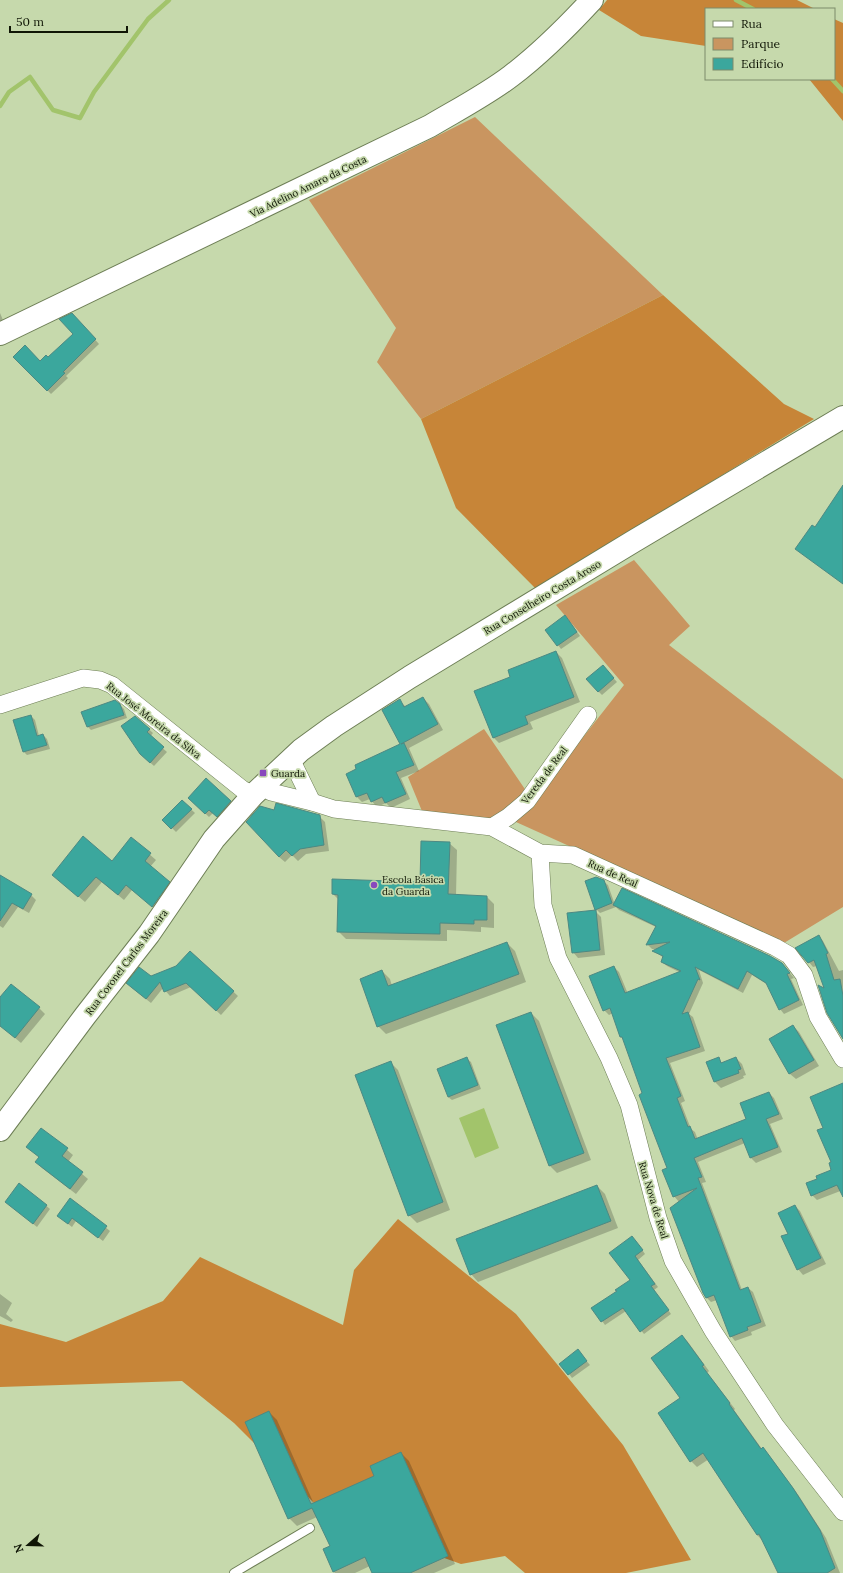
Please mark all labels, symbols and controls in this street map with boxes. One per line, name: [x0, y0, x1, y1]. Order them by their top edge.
scale bar: [10, 8, 127, 34]
legend: [705, 8, 835, 80]
text: 50 m: [16, 14, 44, 29]
text: Rua: [741, 16, 762, 31]
text: Parque: [741, 36, 781, 51]
text: Edifício: [741, 56, 784, 71]
street label: Via Adelino Amaro da Costa: [247, 153, 369, 221]
street label: Rua Conselheiro Costa Aroso: [481, 557, 603, 638]
street label: Rua José Moreira da Silva: [104, 679, 204, 761]
street label: Vereda de Real: [518, 744, 570, 807]
place label: Guarda: [271, 767, 305, 780]
marker: Guarda: [258, 768, 268, 778]
street label: Rua de Real: [586, 857, 640, 890]
place label: Escola Básica da Guarda: [382, 873, 444, 898]
marker: Escola Básica da Guarda: [369, 880, 379, 890]
street label: Rua Coronel Carlos Moreira: [82, 907, 170, 1018]
street label: Rua Nova de Real: [636, 1160, 671, 1240]
north arrow: [8, 1525, 48, 1565]
text: N: [10, 1542, 27, 1555]

